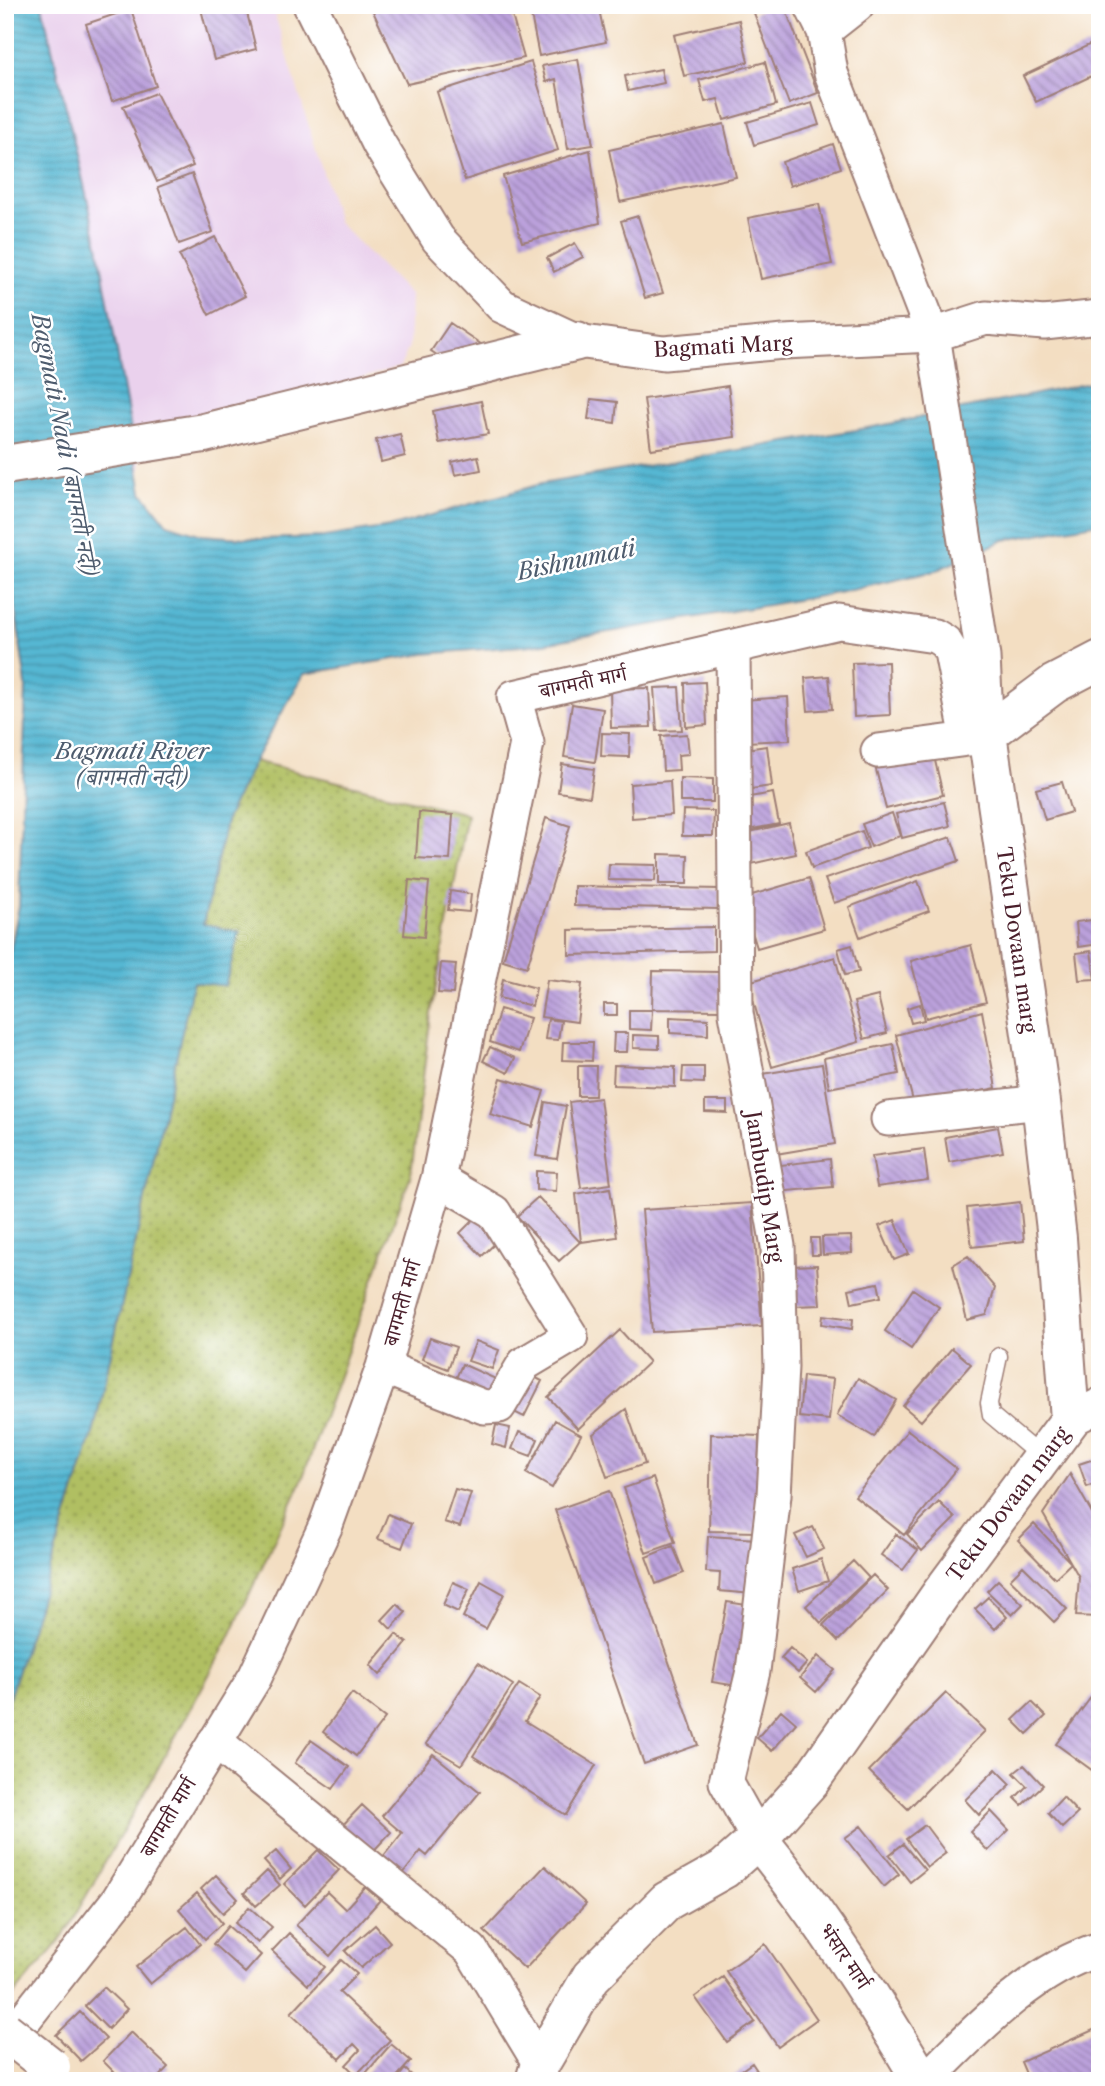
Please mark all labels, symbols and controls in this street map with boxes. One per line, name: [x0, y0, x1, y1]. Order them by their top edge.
water label: Bagmati Nadi (बागमती नदी): [25, 309, 104, 579]
street label: Bagmati Marg: [653, 330, 794, 362]
water label: Bishnumati: [512, 533, 639, 587]
street label: बागमती मार्ग: [536, 660, 630, 704]
water label: Bagmati River (बागमती नदी): [53, 737, 210, 791]
street label: Teku Dovaan marg: [992, 845, 1043, 1036]
street label: Jambudip Marg: [740, 1106, 789, 1265]
street label: बागमती मार्ग: [378, 1256, 426, 1350]
street label: Teku Dovaan marg: [942, 1421, 1075, 1586]
street label: बागमती मार्ग: [134, 1772, 202, 1862]
street label: भंसार मार्ग: [814, 1918, 877, 1994]

